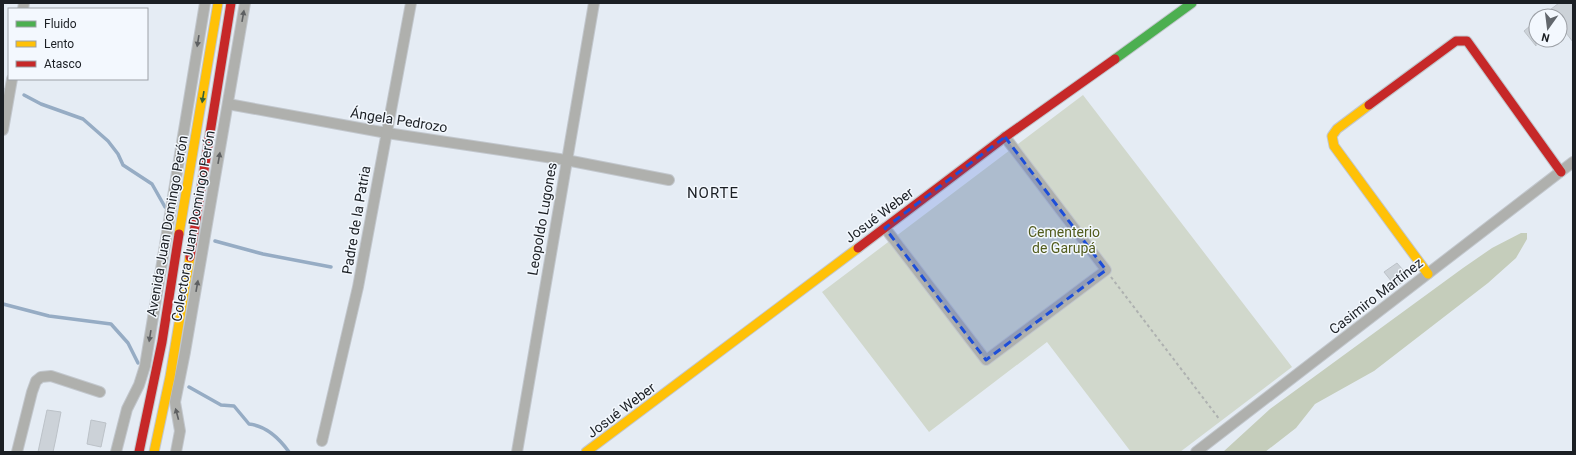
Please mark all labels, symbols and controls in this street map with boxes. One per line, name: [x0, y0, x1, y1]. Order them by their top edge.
legend: [8, 8, 148, 80]
north arrow: [1528, 8, 1568, 48]
one-way arrow: [240, 10, 246, 22]
text: Fluido: [44, 17, 77, 31]
text: N: [1540, 30, 1551, 44]
one-way arrow: [195, 35, 201, 48]
text: Lento: [44, 37, 74, 51]
text: Atasco: [44, 57, 82, 71]
one-way arrow: [200, 91, 206, 103]
street label: Ángela Pedrozo: [349, 103, 449, 136]
street label: Colectora Juan Domingo Perón: [168, 129, 218, 323]
street label: Avenida Juan Domingo Perón: [143, 134, 191, 318]
one-way arrow: [216, 152, 222, 164]
street label: Leopoldo Lugones: [524, 161, 560, 277]
street label: Padre de la Patria: [339, 165, 373, 275]
district label: NORTE: [687, 184, 739, 202]
street label: Josué Weber: [842, 184, 916, 246]
park label: Cementerio de Garupá: [1028, 224, 1100, 256]
street label: Casimiro Martínez: [1326, 255, 1426, 337]
one-way arrow: [194, 280, 200, 292]
one-way arrow: [147, 329, 153, 342]
street label: Josué Weber: [584, 379, 658, 441]
one-way arrow: [174, 408, 180, 420]

